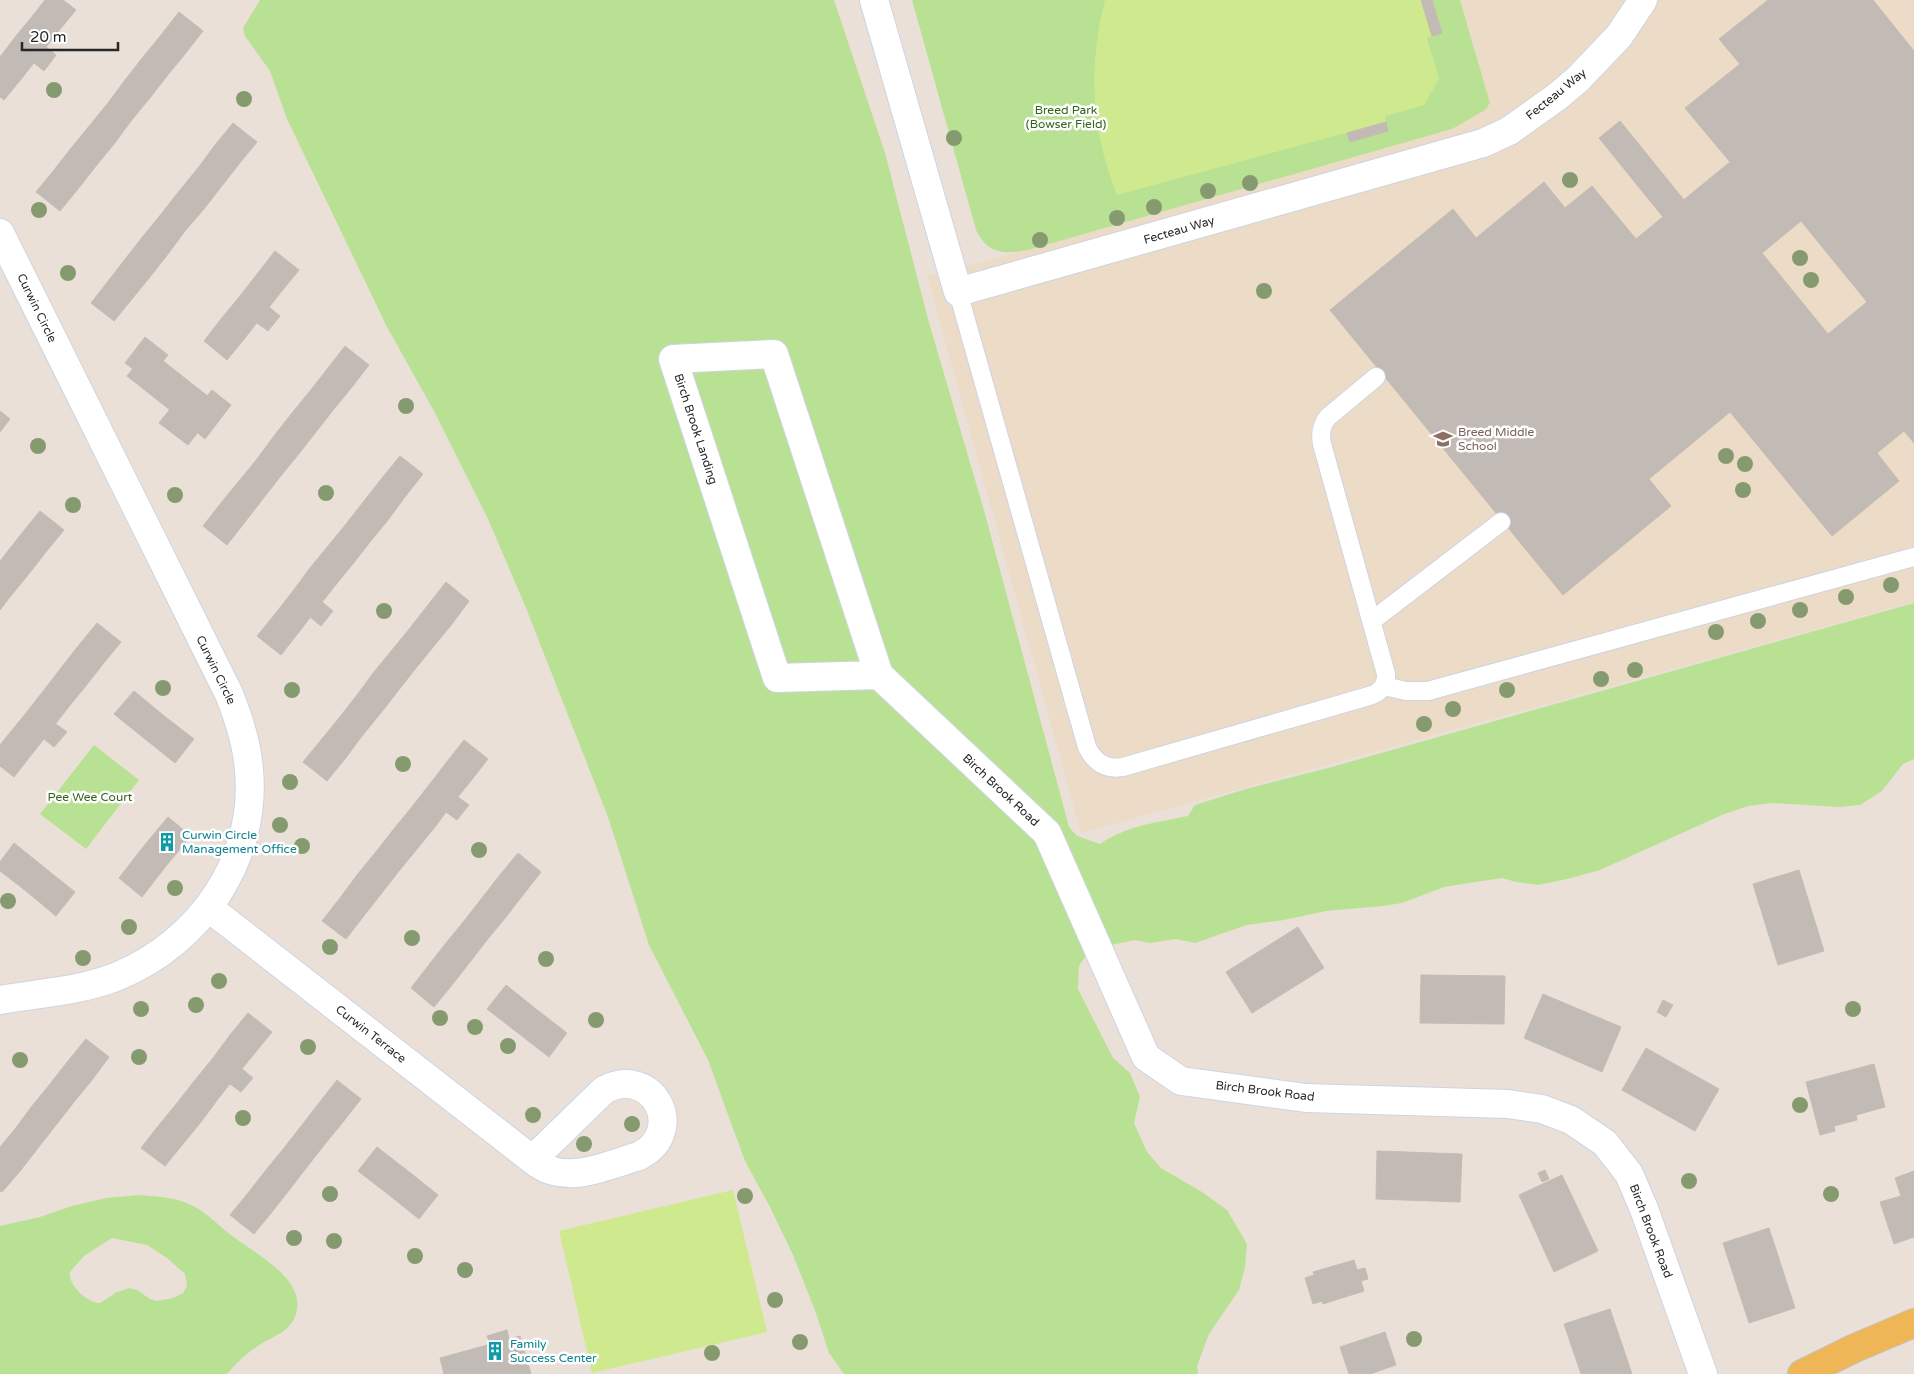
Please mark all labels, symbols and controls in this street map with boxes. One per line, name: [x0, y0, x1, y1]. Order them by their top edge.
scale bar: [22, 20, 119, 52]
text: 20 m: [30, 28, 67, 46]
street label: Fecteau Way: [1523, 65, 1589, 122]
park label: Breed Park (Bowser Field): [1026, 103, 1106, 131]
street label: Fecteau Way: [1142, 213, 1217, 247]
street label: Curwin Circle: [14, 271, 60, 345]
street label: Birch Brook Landing: [671, 372, 721, 486]
place label: Breed Middle School: [1458, 425, 1535, 453]
school or university icon: Breed Middle School: [1432, 428, 1454, 450]
street label: Curwin Circle: [193, 633, 239, 707]
street label: Birch Brook Road: [960, 751, 1042, 829]
park label: Pee Wee Court: [48, 790, 133, 804]
place label: Curwin Circle Management Office: [182, 828, 297, 856]
building icon: Curwin Circle Management Office: [156, 831, 178, 853]
street label: Curwin Terrace: [333, 1002, 409, 1066]
street label: Birch Brook Road: [1215, 1078, 1315, 1104]
street label: Birch Brook Road: [1627, 1182, 1675, 1280]
place label: Family Success Center: [510, 1337, 597, 1365]
building icon: Family Success Center: [484, 1340, 506, 1362]

